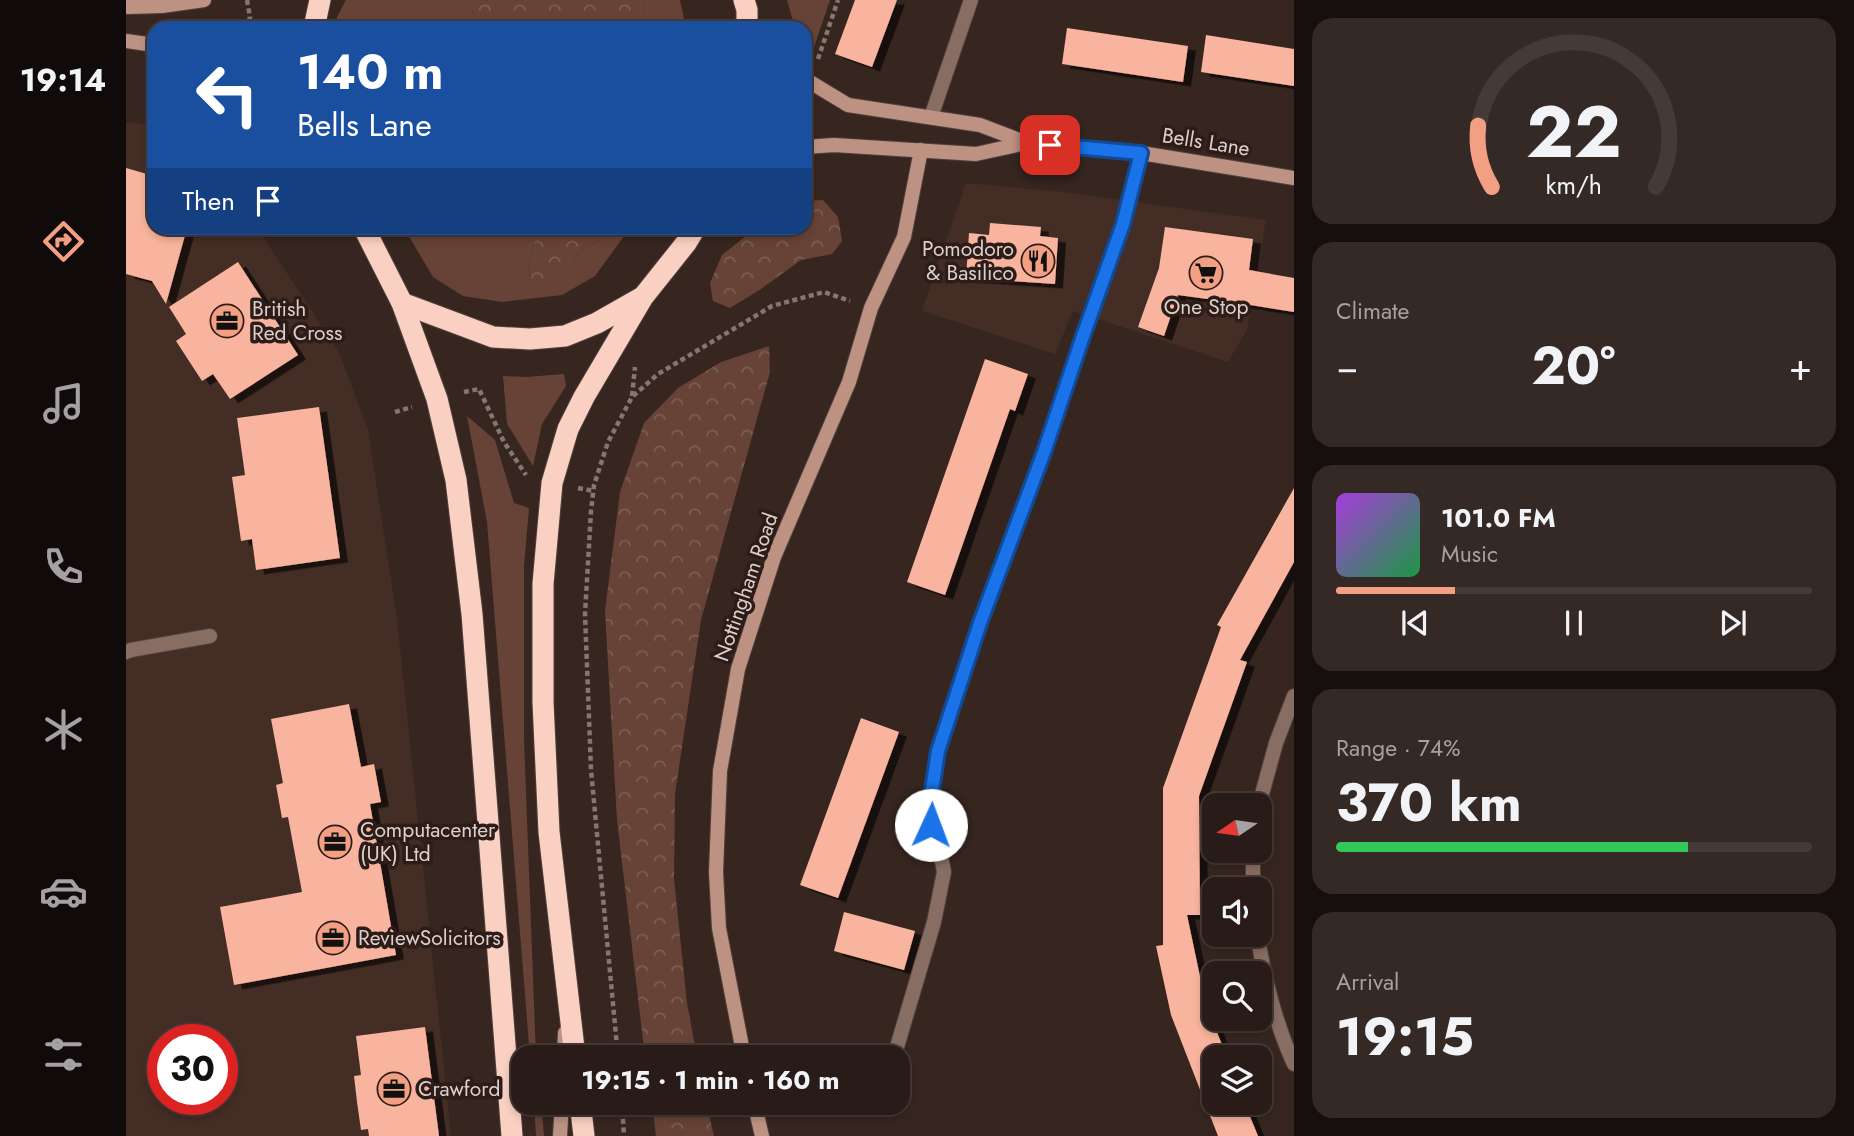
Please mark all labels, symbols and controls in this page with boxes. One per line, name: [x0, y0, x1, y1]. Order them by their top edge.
text: 140 m: [297, 37, 443, 107]
icon: left: [182, 49, 273, 140]
text: 19:14: [20, 57, 106, 103]
text: 22: [1526, 79, 1622, 184]
text: Bells Lane: [297, 102, 432, 148]
pin: [1020, 115, 1080, 175]
street label: Bells Lane: [1160, 120, 1252, 164]
icon: arrive: [1031, 126, 1069, 164]
text: km/h: [1546, 167, 1602, 203]
text: Then: [182, 182, 235, 220]
icon: arrive: [249, 182, 287, 220]
icon: directions: [39, 217, 88, 266]
place label: Pomodoro & Basilico: [922, 234, 1014, 288]
restaurant icon: Pomodoro & Basilico: [1019, 242, 1057, 280]
supermarket icon: One Stop: [1187, 254, 1225, 292]
place label: One Stop: [1164, 292, 1248, 322]
place label: British Red Cross: [252, 294, 343, 348]
text: Climate: [1336, 294, 1409, 328]
office icon: British Red Cross: [208, 302, 246, 340]
text: 20°: [1532, 328, 1616, 404]
text: −: [1336, 339, 1358, 394]
text: +: [1789, 339, 1812, 394]
icon: music: [39, 379, 88, 428]
text: 101.0 FM: [1441, 499, 1556, 537]
street label: Nottingham Road: [707, 509, 785, 665]
text: Music: [1441, 537, 1498, 571]
icon: phone: [39, 542, 88, 591]
icon: previous: [1396, 604, 1434, 642]
icon: pause: [1555, 604, 1593, 642]
icon: next: [1714, 604, 1752, 642]
icon: climate: [39, 705, 88, 754]
text: Range · 74%: [1336, 731, 1460, 765]
text: 370 km: [1336, 765, 1522, 841]
position arrow: [894, 788, 968, 862]
north arrow: [1202, 793, 1272, 863]
map controls: [1202, 793, 1272, 1115]
place label: Computacenter (UK) Ltd: [360, 815, 496, 869]
office icon: Computacenter (UK) Ltd: [316, 823, 354, 861]
icon: car: [39, 867, 88, 916]
button: sound: [1202, 877, 1272, 947]
office icon: ReviewSolicitors: [314, 919, 352, 957]
place label: ReviewSolicitors: [358, 923, 501, 953]
button: search: [1202, 961, 1272, 1031]
text: Arrival: [1336, 965, 1399, 999]
text: 19:15: [1336, 999, 1474, 1075]
speed limit sign: 30: [147, 1024, 238, 1115]
icon: filters: [39, 1030, 88, 1079]
button: layers: [1202, 1045, 1272, 1115]
text: 19:15 · 1 min · 160 m: [581, 1061, 840, 1099]
office icon: Crawford: [375, 1070, 413, 1108]
place label: Crawford: [418, 1074, 501, 1104]

